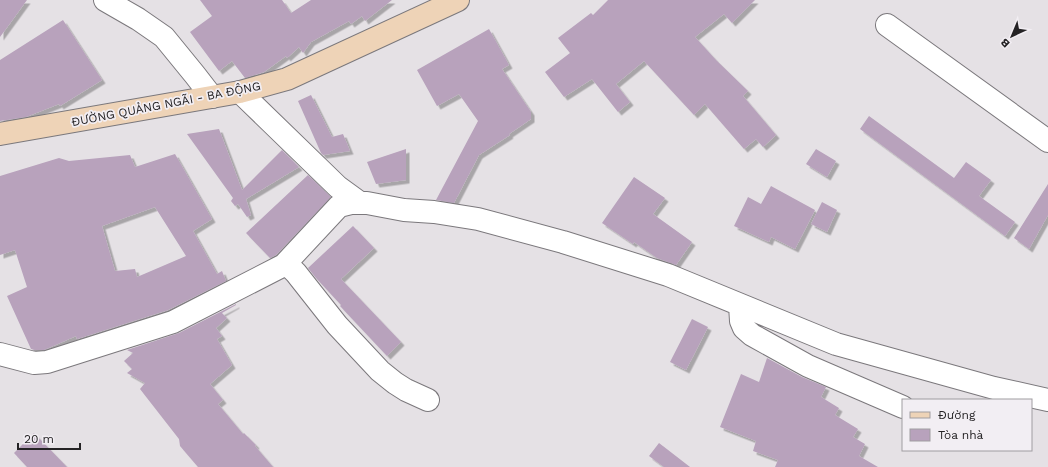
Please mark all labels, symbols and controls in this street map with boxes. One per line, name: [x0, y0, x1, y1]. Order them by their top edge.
north arrow: [992, 16, 1032, 56]
text: B: [998, 35, 1013, 50]
street label: ĐƯỜNG QUẢNG NGÃI - BA ĐỘNG: [70, 79, 262, 129]
legend: [902, 399, 1032, 451]
text: Đường: [938, 408, 976, 422]
scale bar: [18, 425, 80, 451]
text: Tòa nhà: [938, 428, 984, 442]
text: 20 m: [24, 432, 54, 446]

